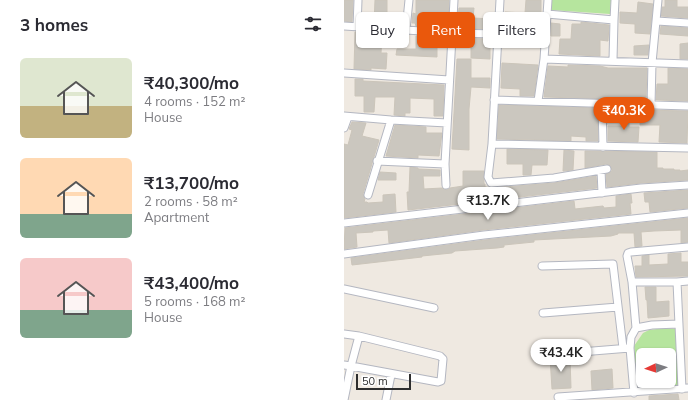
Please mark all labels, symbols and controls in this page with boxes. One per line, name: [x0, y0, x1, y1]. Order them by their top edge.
chip: Buy: [356, 12, 409, 48]
chip: Rent: [417, 12, 475, 48]
chip: Filters: [483, 12, 550, 48]
icon: filters: [302, 13, 324, 35]
text: 3 homes: [20, 14, 88, 35]
text: ₹40,300/mo: [144, 72, 239, 93]
icon: home: [52, 74, 100, 122]
text: 4 rooms · 152 m²: [144, 93, 245, 109]
pin: ₹40.3K: [591, 97, 657, 131]
text: ₹40.3K: [602, 102, 646, 118]
text: House: [144, 109, 182, 125]
text: ₹13,700/mo: [144, 172, 239, 193]
icon: home: [52, 174, 100, 222]
pin: ₹13.7K: [455, 187, 521, 221]
text: ₹13.7K: [466, 192, 510, 208]
text: 2 rooms · 58 m²: [144, 193, 238, 209]
text: Apartment: [144, 209, 209, 225]
text: ₹43,400/mo: [144, 272, 239, 293]
icon: home: [52, 274, 100, 322]
text: 5 rooms · 168 m²: [144, 293, 245, 309]
text: House: [144, 309, 182, 325]
pin: ₹43.4K: [528, 339, 594, 373]
text: ₹43.4K: [539, 344, 583, 360]
north arrow: [636, 348, 676, 388]
map controls: [636, 348, 676, 388]
scale bar: [356, 372, 411, 391]
text: 50 m: [362, 374, 388, 388]

